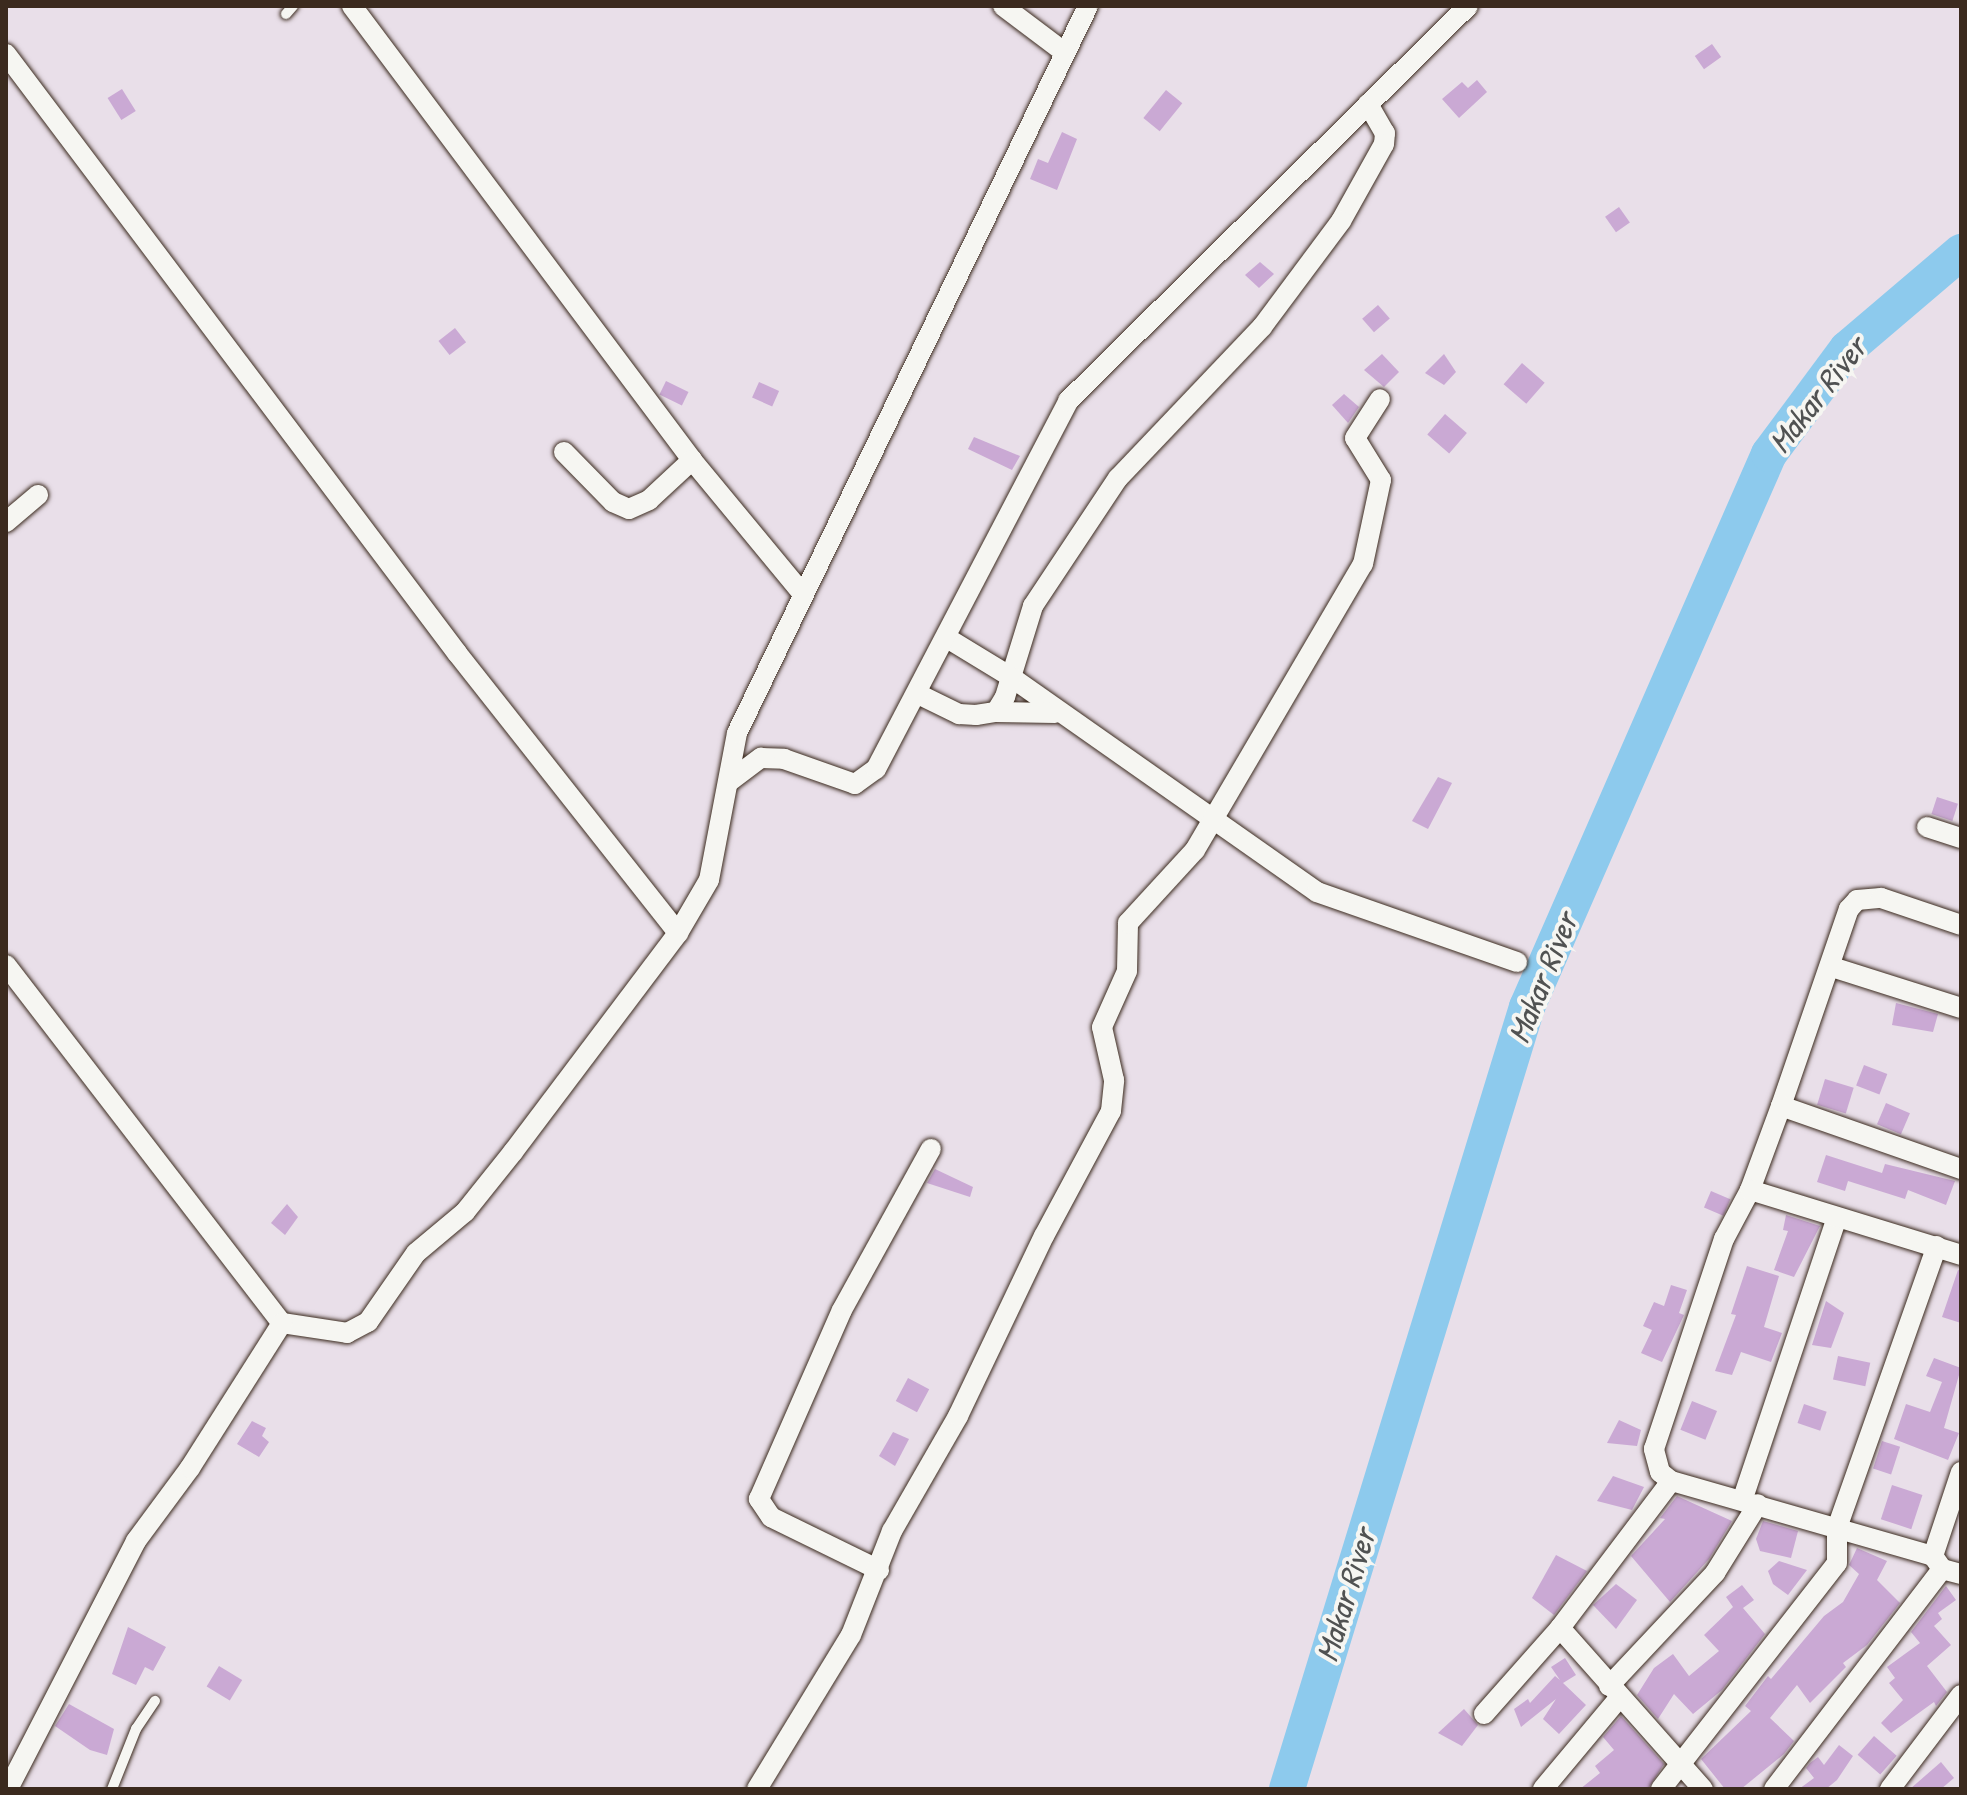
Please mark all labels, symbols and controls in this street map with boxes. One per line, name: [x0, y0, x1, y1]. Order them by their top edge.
water label: Makar River: [1761, 329, 1875, 461]
water label: Makar River: [1500, 907, 1586, 1049]
water label: Makar River: [1308, 1524, 1384, 1666]

